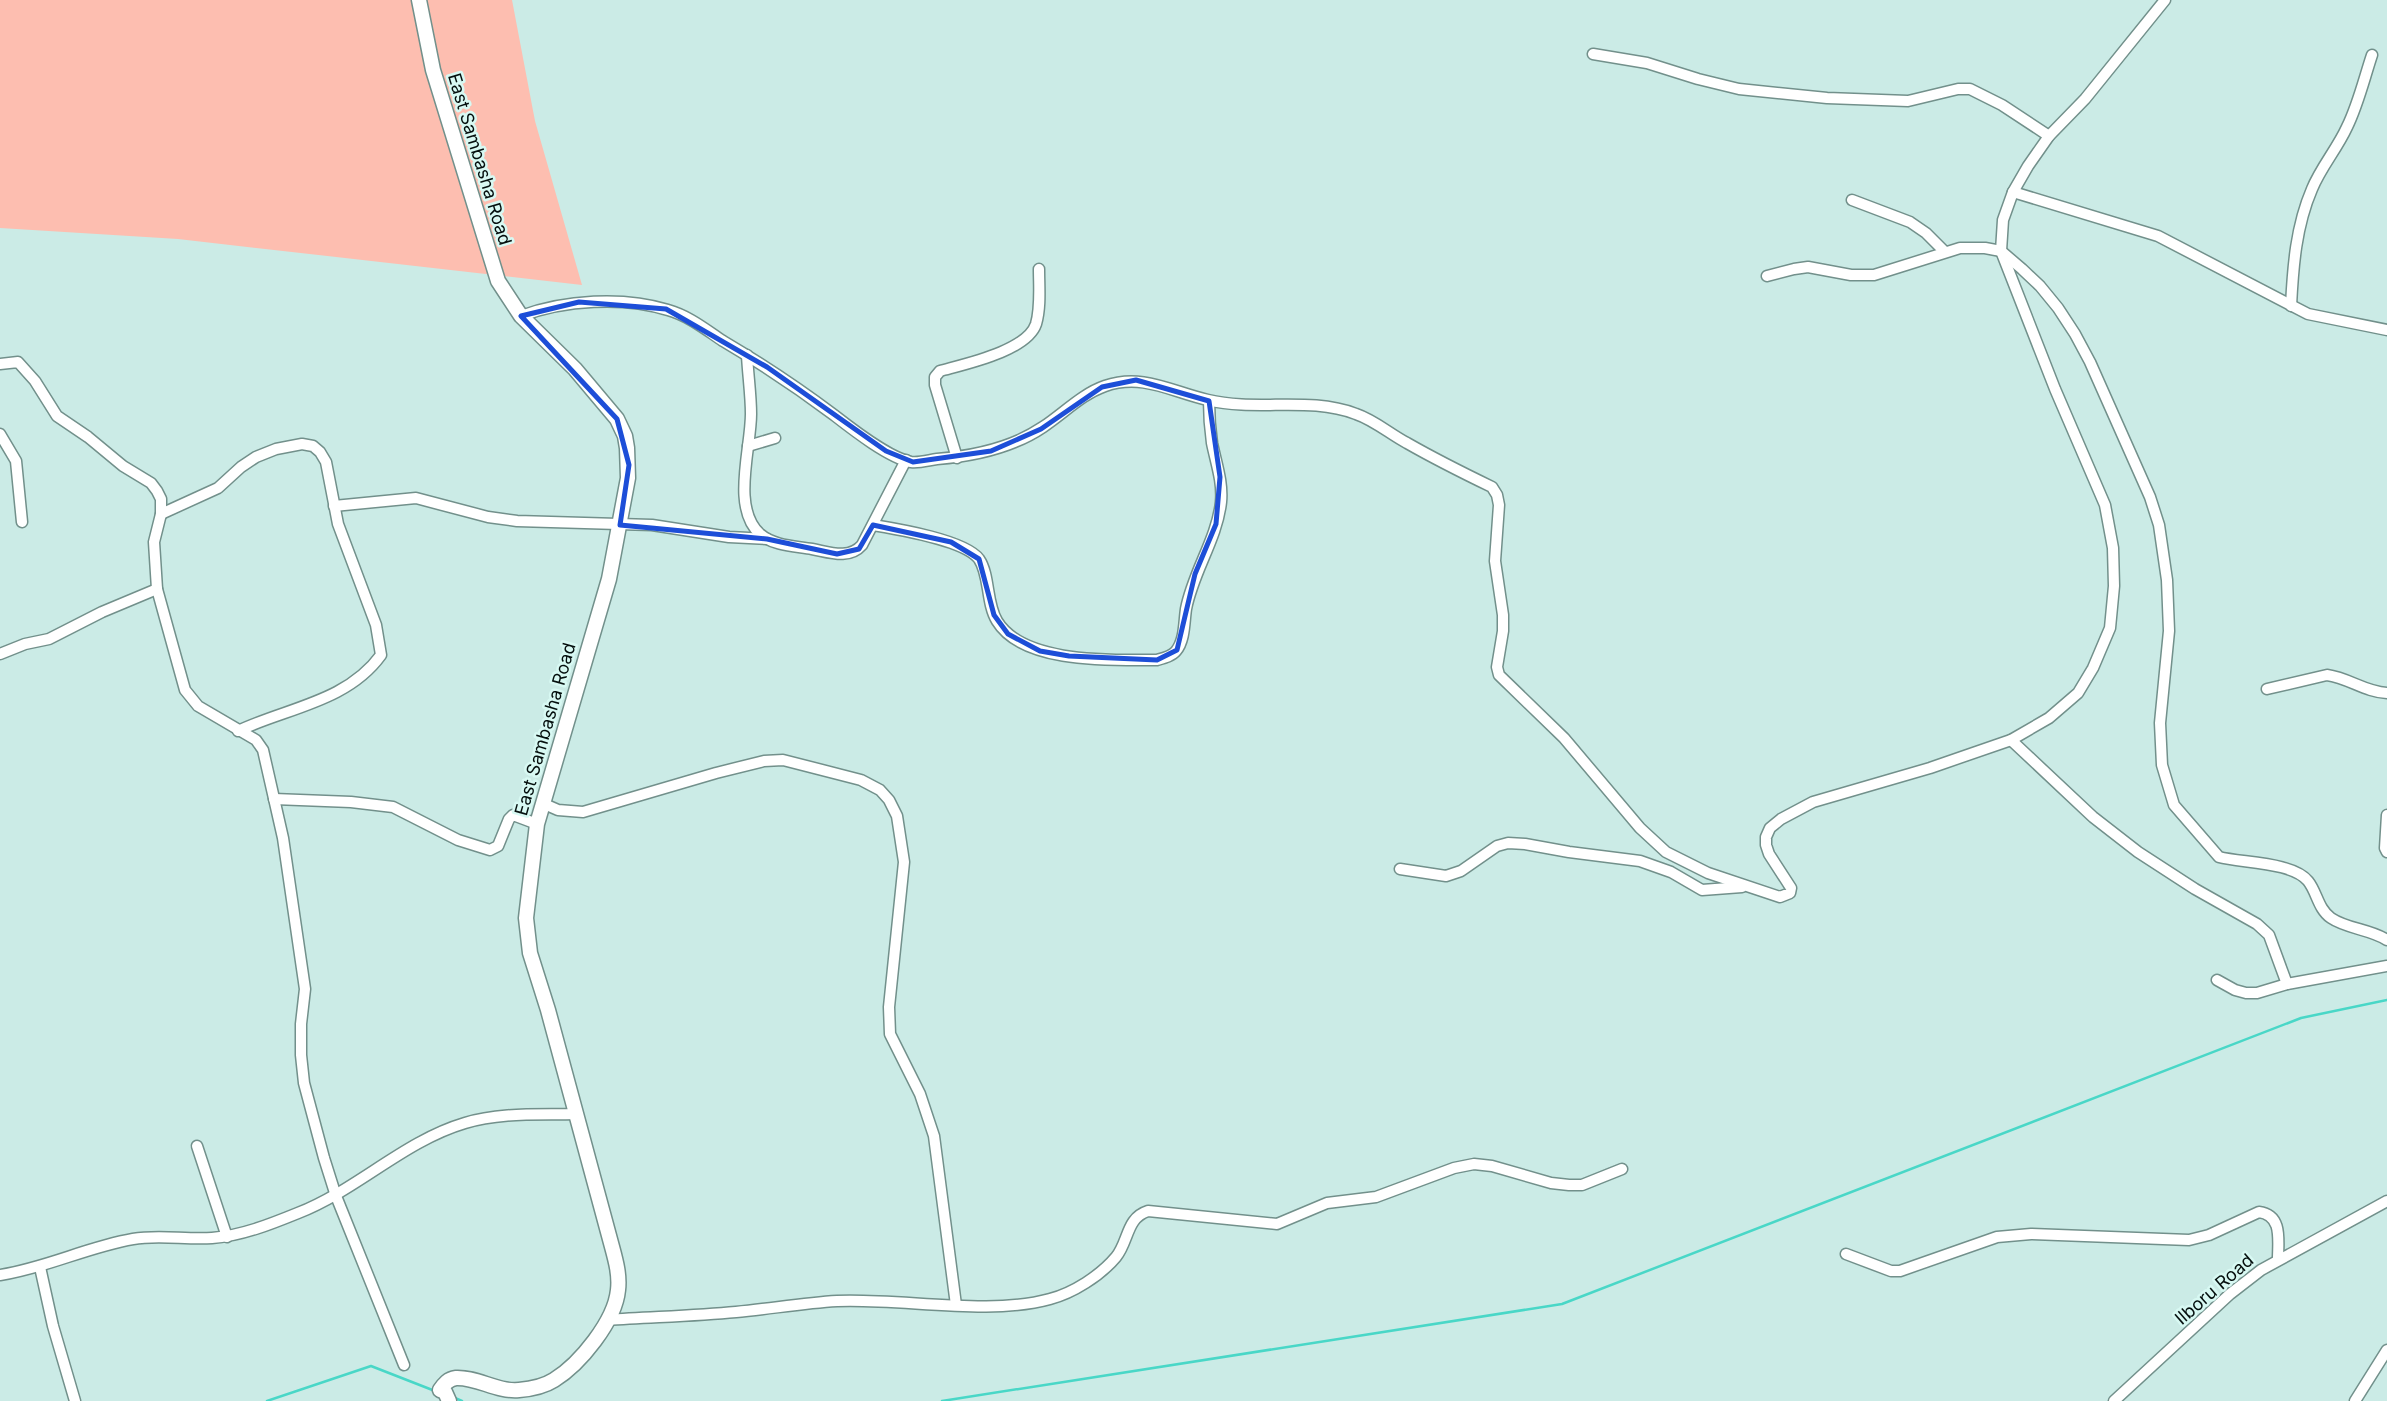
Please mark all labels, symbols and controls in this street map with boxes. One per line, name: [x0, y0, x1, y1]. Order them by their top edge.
street label: East Sambasha Road: [444, 70, 516, 248]
street label: East Sambasha Road: [510, 640, 580, 818]
street label: Ilboru Road: [2171, 1249, 2257, 1329]

